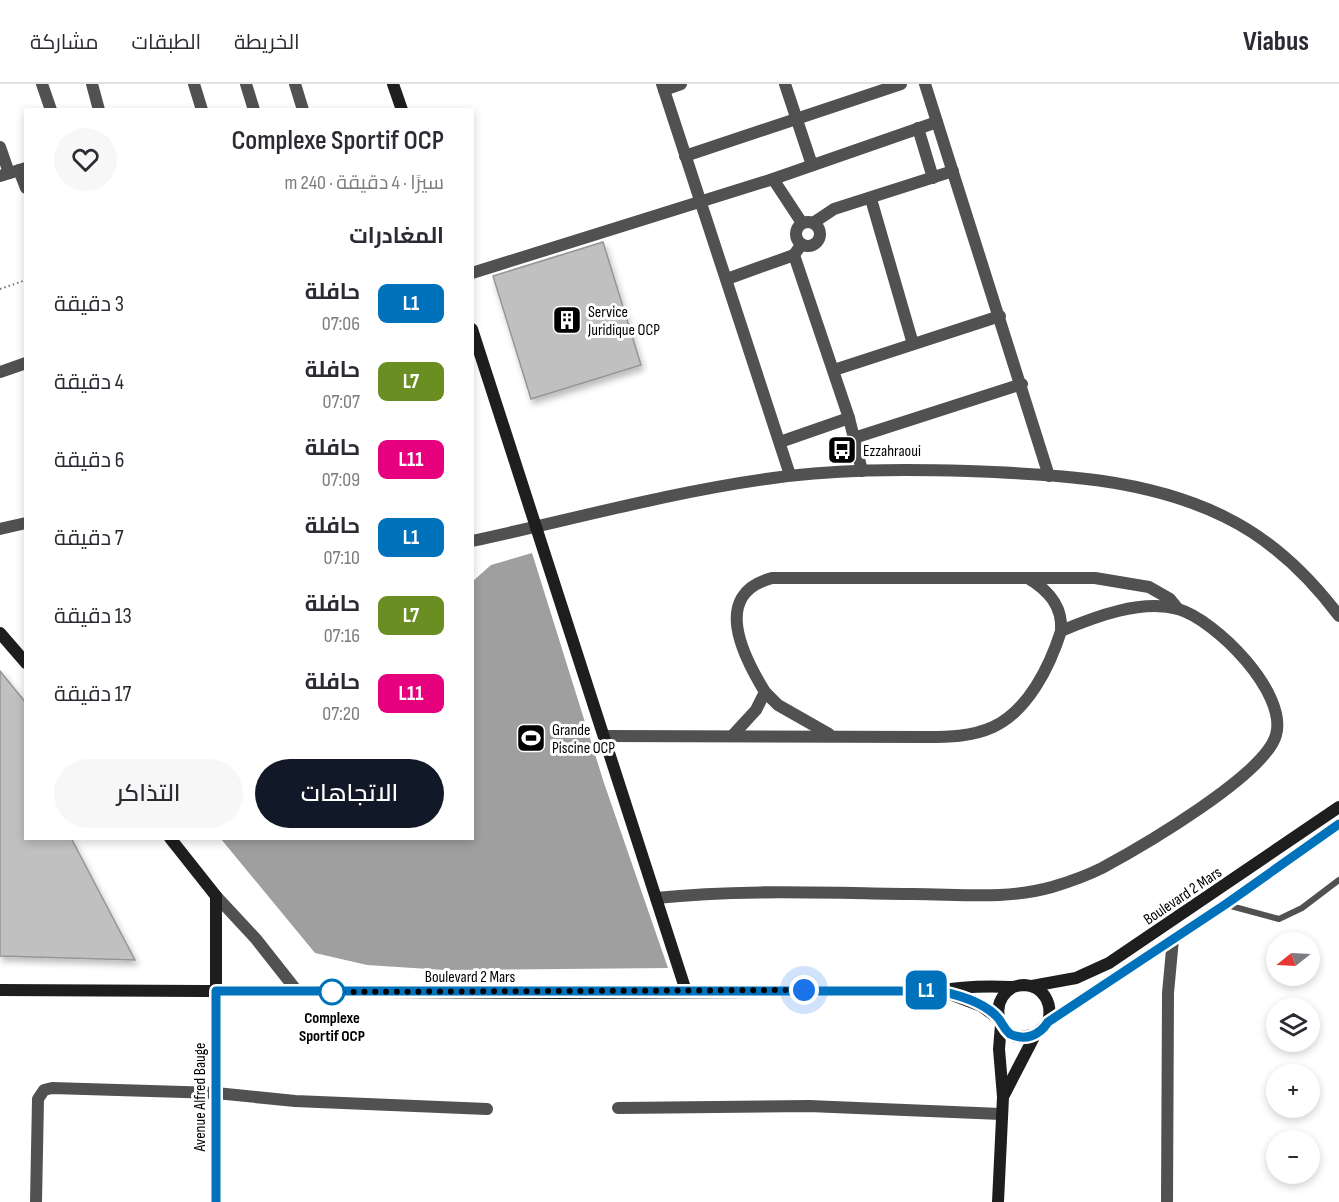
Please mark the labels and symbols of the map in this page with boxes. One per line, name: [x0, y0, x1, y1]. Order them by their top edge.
place label: Service Juridique OCP: [587, 303, 660, 340]
building icon: Service Juridique OCP: [551, 304, 583, 336]
bus stop icon: Ezzahraoui: [826, 434, 858, 466]
place label: Ezzahraoui: [863, 442, 921, 461]
place label: Grande Piscine OCP: [552, 721, 615, 758]
sports icon: Grande Piscine OCP: [515, 722, 547, 754]
street label: Boulevard 2 Mars: [1140, 863, 1226, 929]
north arrow: [1266, 932, 1320, 986]
street label: Boulevard 2 Mars: [425, 968, 515, 987]
line badge: L1: [899, 970, 953, 1010]
your location: [789, 975, 819, 1005]
marker: Complexe Sportif OCP: [319, 979, 345, 1005]
place label: Complexe Sportif OCP: [299, 1009, 365, 1046]
street label: Avenue Alfred Bauge: [191, 1042, 210, 1153]

